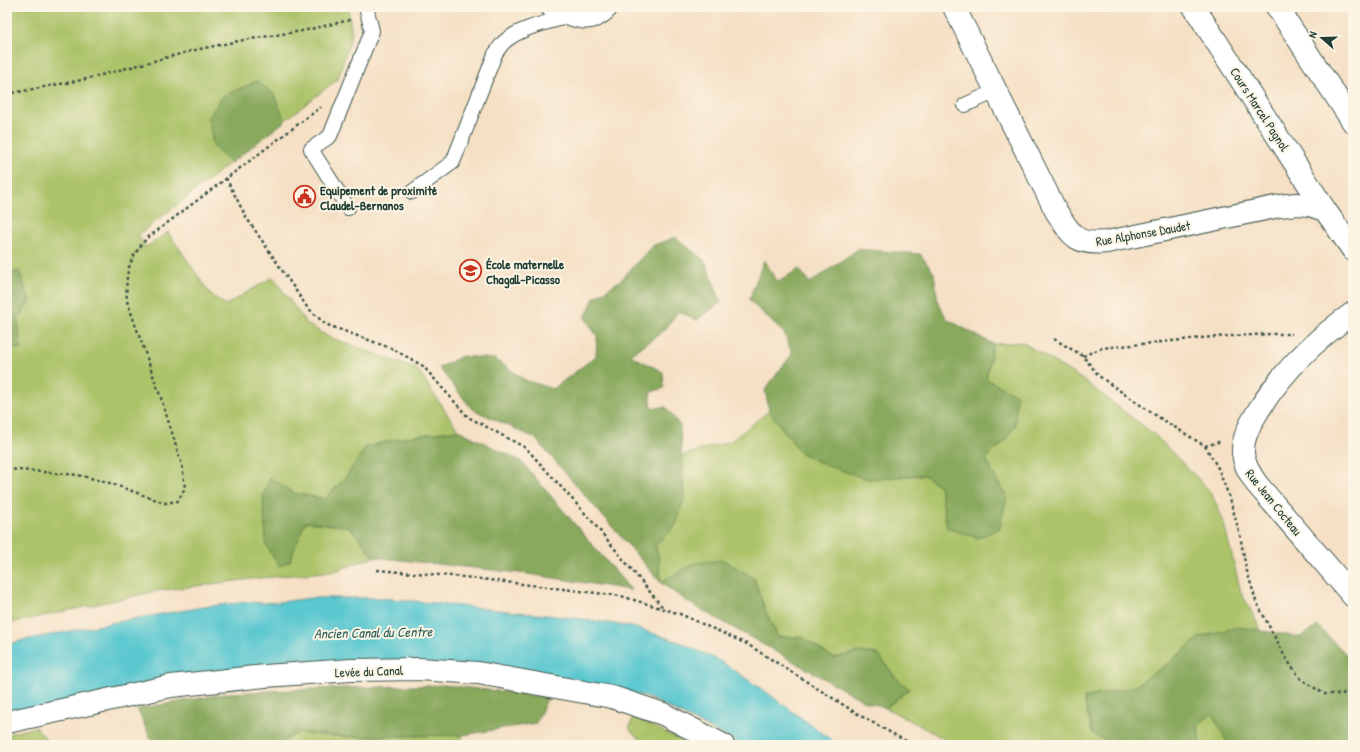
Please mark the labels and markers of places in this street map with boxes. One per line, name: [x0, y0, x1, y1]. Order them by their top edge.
place label: Equipement de proximité Claudel-Bernanos: [320, 181, 438, 214]
public building icon: Equipement de proximité Claudel-Bernanos: [291, 184, 317, 210]
place label: École maternelle Chagall-Picasso: [486, 255, 565, 289]
school or university icon: École maternelle Chagall-Picasso: [457, 258, 483, 284]

